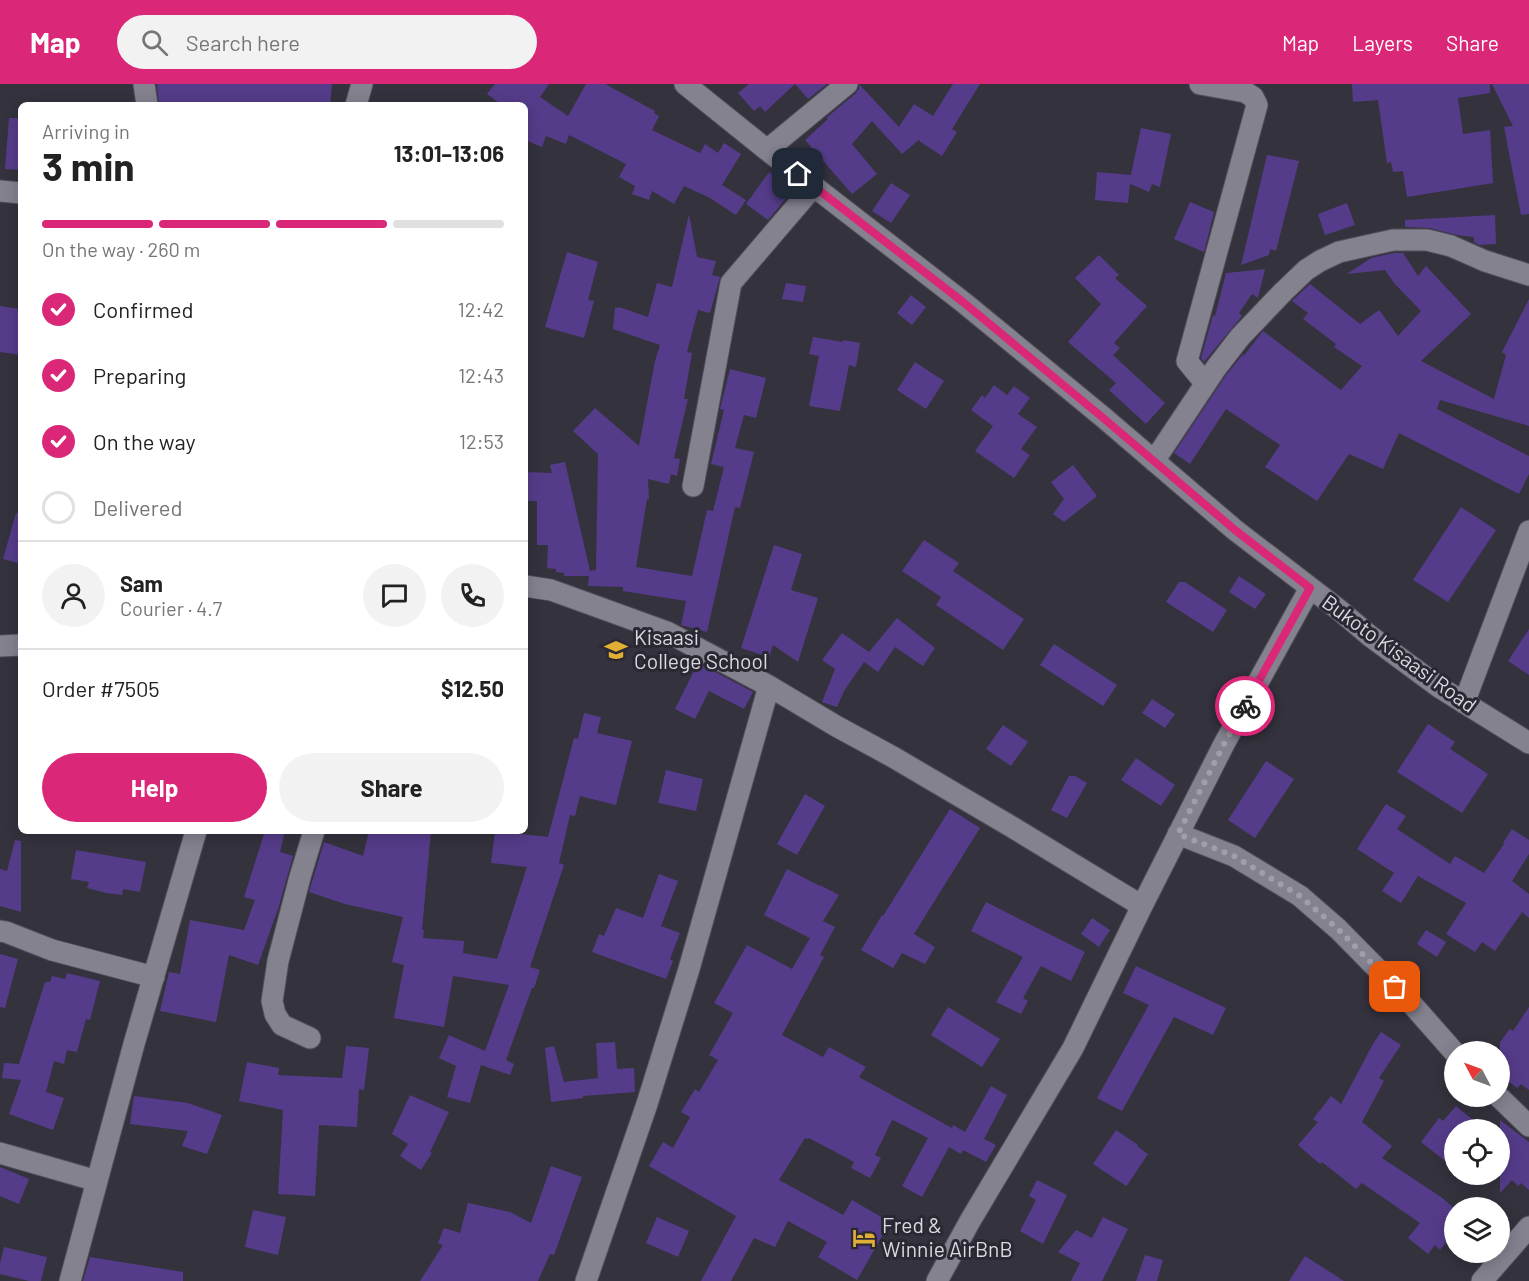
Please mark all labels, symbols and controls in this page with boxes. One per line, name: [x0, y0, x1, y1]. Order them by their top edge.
search box: [117, 15, 537, 69]
text: Map: [30, 25, 81, 59]
icon: search: [138, 26, 171, 59]
text: Search here: [186, 29, 300, 55]
text: Map: [1282, 30, 1319, 55]
text: Layers: [1352, 30, 1413, 55]
text: Share: [1446, 30, 1499, 55]
text: Arriving in: [42, 119, 130, 143]
text: 13:01–13:06: [394, 140, 504, 166]
text: 3 min: [42, 142, 135, 189]
pin: [772, 148, 823, 199]
icon: home: [781, 157, 814, 190]
text: On the way · 260 m: [42, 237, 200, 261]
icon: check: [42, 293, 75, 326]
text: Confirmed: [93, 296, 193, 322]
text: 12:42: [458, 297, 504, 321]
icon: check: [42, 359, 75, 392]
text: Preparing: [93, 362, 186, 388]
text: 12:43: [458, 363, 504, 387]
icon: check: [42, 425, 75, 458]
text: On the way: [93, 428, 196, 454]
text: 12:53: [459, 429, 504, 453]
text: Delivered: [93, 494, 182, 520]
button: person: [42, 564, 105, 627]
button: chat: [363, 564, 426, 627]
button: phone: [441, 564, 504, 627]
text: Sam: [120, 570, 163, 596]
street label: Bukoto Kisaasi Road: [1318, 588, 1482, 717]
text: Courier · 4.7: [120, 596, 222, 620]
place label: Kisaasi College School: [634, 624, 768, 673]
school or university icon: Kisaasi College School: [603, 637, 629, 663]
text: Order #7505: [42, 675, 160, 701]
text: $12.50: [441, 675, 504, 701]
courier: [1215, 676, 1275, 736]
icon: bike: [1229, 690, 1262, 723]
button: Help: [42, 753, 267, 822]
button: Share: [279, 753, 504, 822]
pin: [1369, 961, 1420, 1012]
icon: bag: [1378, 970, 1411, 1003]
north arrow: [1444, 1041, 1510, 1107]
map controls: [1444, 1041, 1510, 1263]
button: locate: [1444, 1119, 1510, 1185]
button: layers: [1444, 1197, 1510, 1263]
place label: Fred & Winnie AirBnB: [882, 1212, 1013, 1261]
hotel icon: Fred & Winnie AirBnB: [851, 1225, 877, 1251]

